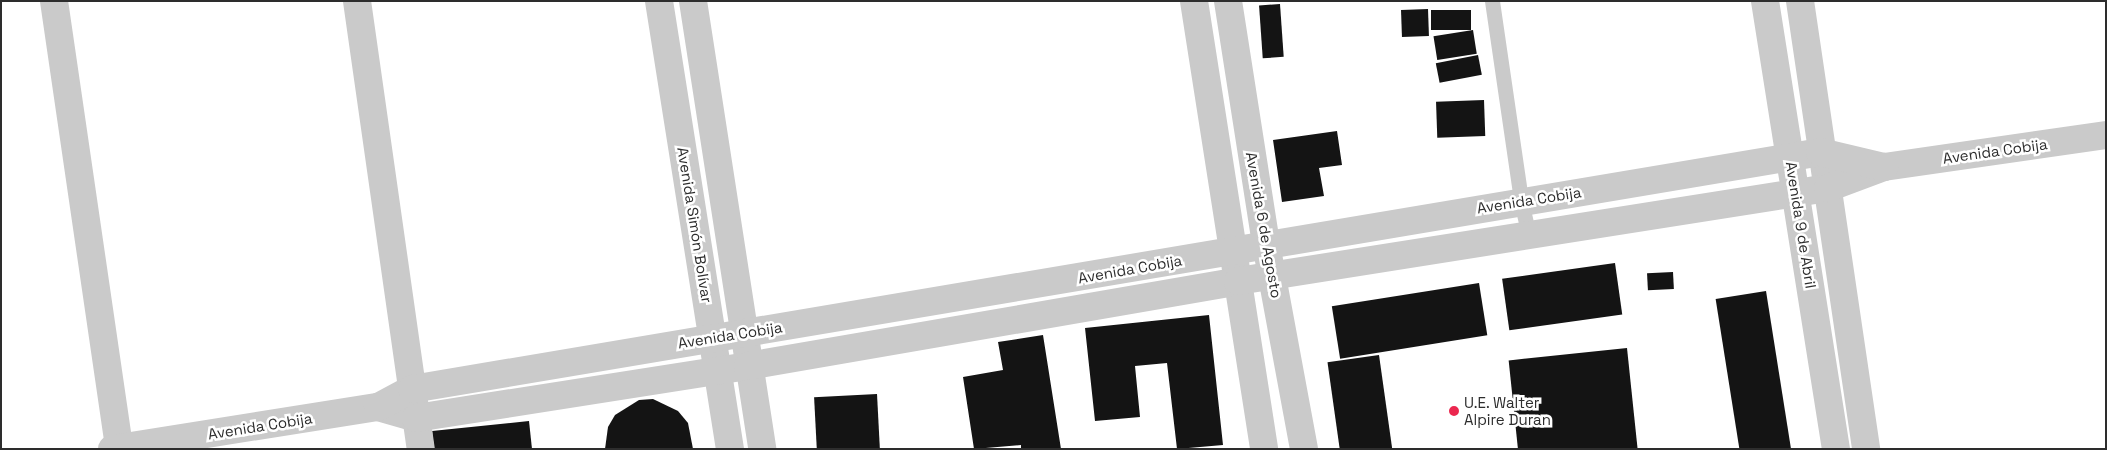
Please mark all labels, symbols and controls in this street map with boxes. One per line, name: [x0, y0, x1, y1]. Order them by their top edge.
street label: Avenida Cobija: [1942, 135, 2048, 167]
street label: Avenida Simón Bolívar: [674, 146, 716, 304]
street label: Avenida 6 de Agosto: [1242, 150, 1286, 300]
street label: Avenida 9 de Abril: [1782, 160, 1820, 290]
street label: Avenida Cobija: [1476, 183, 1582, 217]
street label: Avenida Cobija: [1077, 251, 1183, 287]
street label: Avenida Cobija: [677, 318, 783, 352]
place label: U.E. Walter Alpire Duran: [1464, 393, 1551, 428]
marker: U.E. Walter Alpire Duran: [1448, 405, 1460, 417]
street label: Avenida Cobija: [207, 409, 313, 443]

